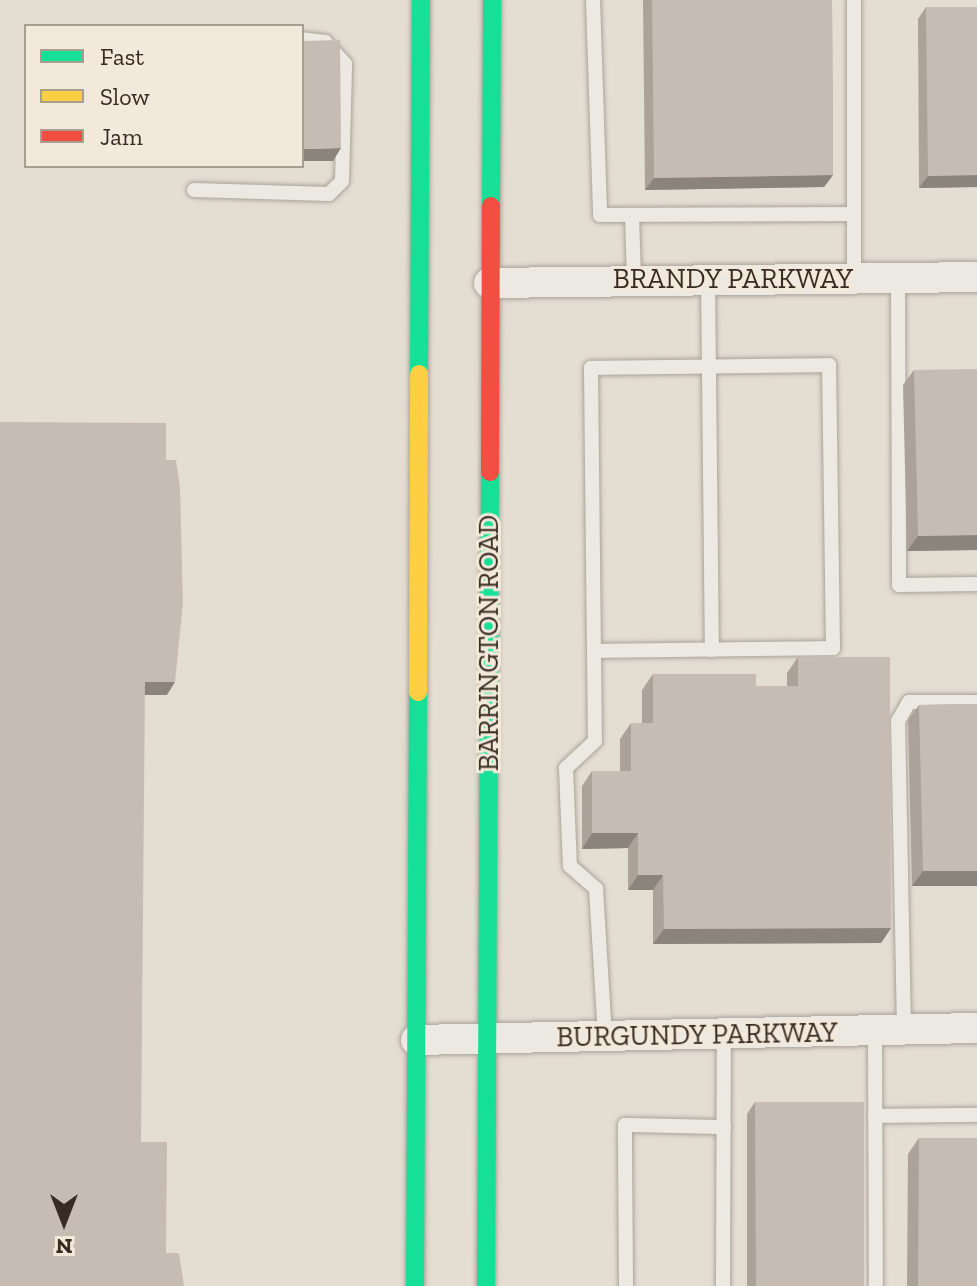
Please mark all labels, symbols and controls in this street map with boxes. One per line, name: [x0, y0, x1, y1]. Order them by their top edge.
legend: [24, 24, 304, 168]
text: Fast: [100, 42, 144, 71]
text: Slow: [100, 82, 150, 111]
text: Jam: [100, 122, 143, 151]
street label: BRANDY PARKWAY: [612, 262, 854, 296]
street label: BARRINGTON ROAD: [472, 515, 506, 771]
street label: BURGUNDY PARKWAY: [556, 1016, 838, 1054]
north arrow: [24, 1182, 104, 1262]
text: N: [56, 1233, 72, 1260]

